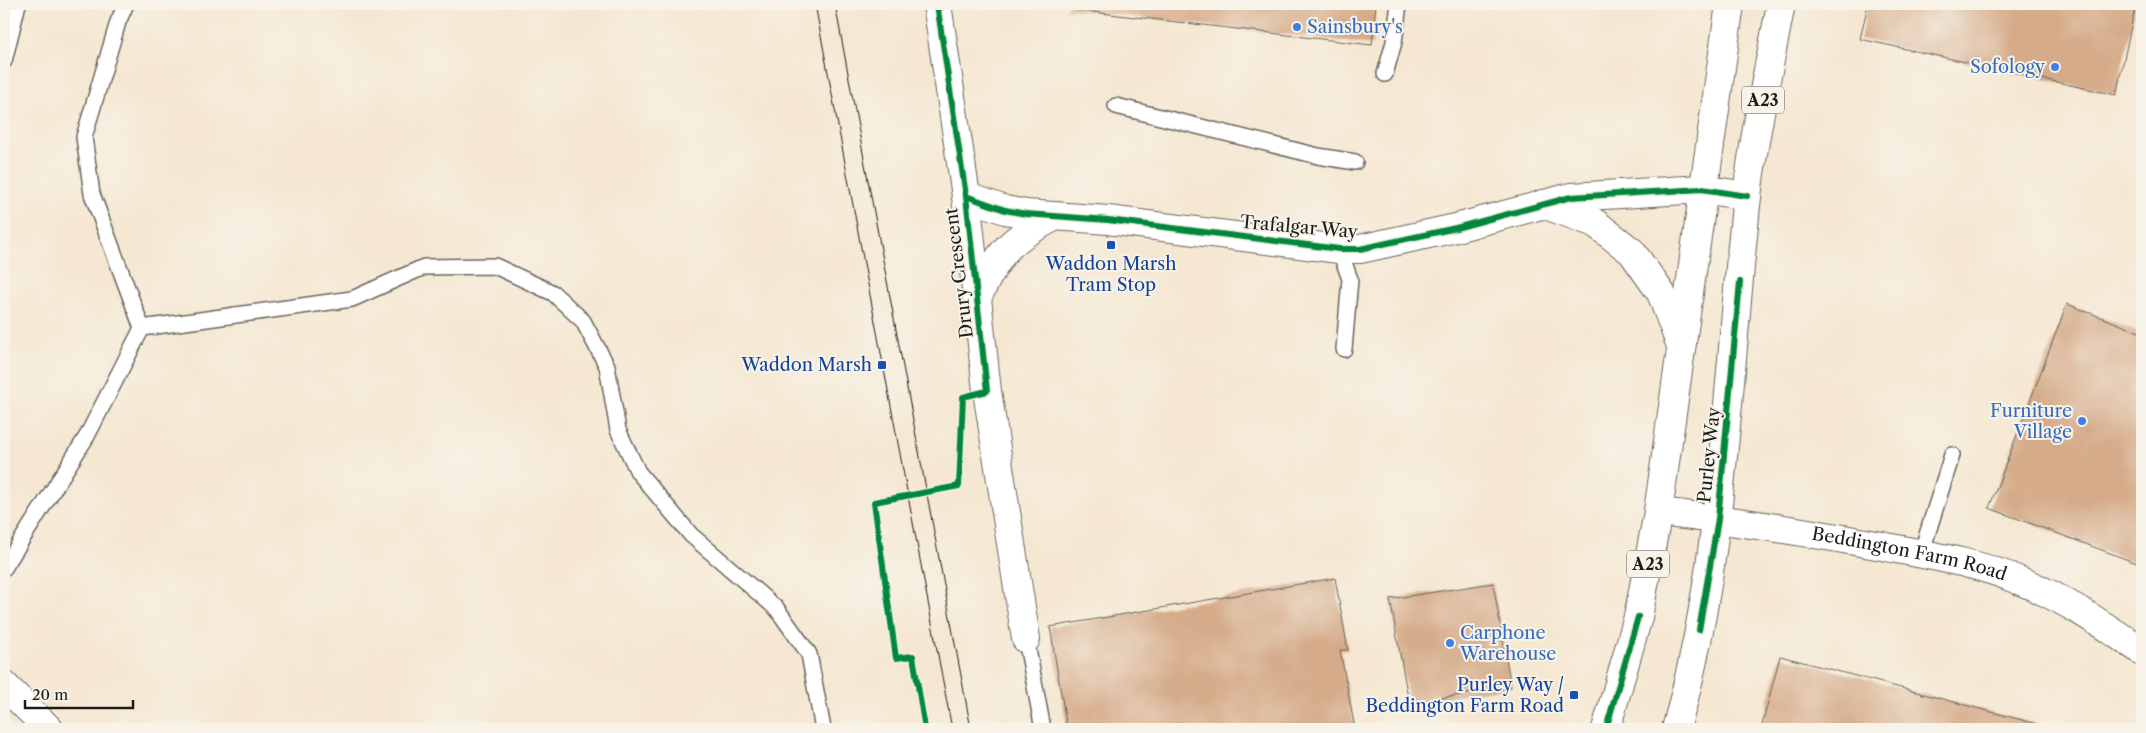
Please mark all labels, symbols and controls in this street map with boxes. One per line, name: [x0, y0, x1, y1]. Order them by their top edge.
place label: Sainsbury's: [1307, 16, 1403, 38]
marker: Sainsbury's: [1291, 21, 1303, 33]
place label: Sofology: [1970, 56, 2046, 78]
marker: Sofology: [2049, 61, 2061, 73]
road number: A23: [1742, 86, 1784, 114]
street label: Drury Crescent: [940, 206, 978, 340]
street label: Trafalgar Way: [1239, 211, 1360, 243]
marker: Waddon Marsh Tram Stop: [1105, 239, 1117, 251]
place label: Waddon Marsh Tram Stop: [1045, 253, 1176, 296]
place label: Waddon Marsh: [740, 354, 872, 376]
marker: Waddon Marsh: [876, 359, 888, 371]
place label: Furniture Village: [1990, 400, 2072, 443]
street label: Purley Way: [1693, 405, 1725, 504]
marker: Furniture Village: [2076, 415, 2088, 427]
street label: Beddington Farm Road: [1810, 523, 2010, 586]
road number: A23: [1627, 550, 1669, 578]
place label: Carphone Warehouse: [1459, 622, 1556, 665]
marker: Carphone Warehouse: [1444, 637, 1456, 649]
place label: Purley Way / Beddington Farm Road: [1366, 674, 1564, 717]
scale bar: [25, 678, 132, 710]
text: 20 m: [32, 685, 68, 704]
marker: Purley Way / Beddington Farm Road: [1568, 689, 1580, 701]

